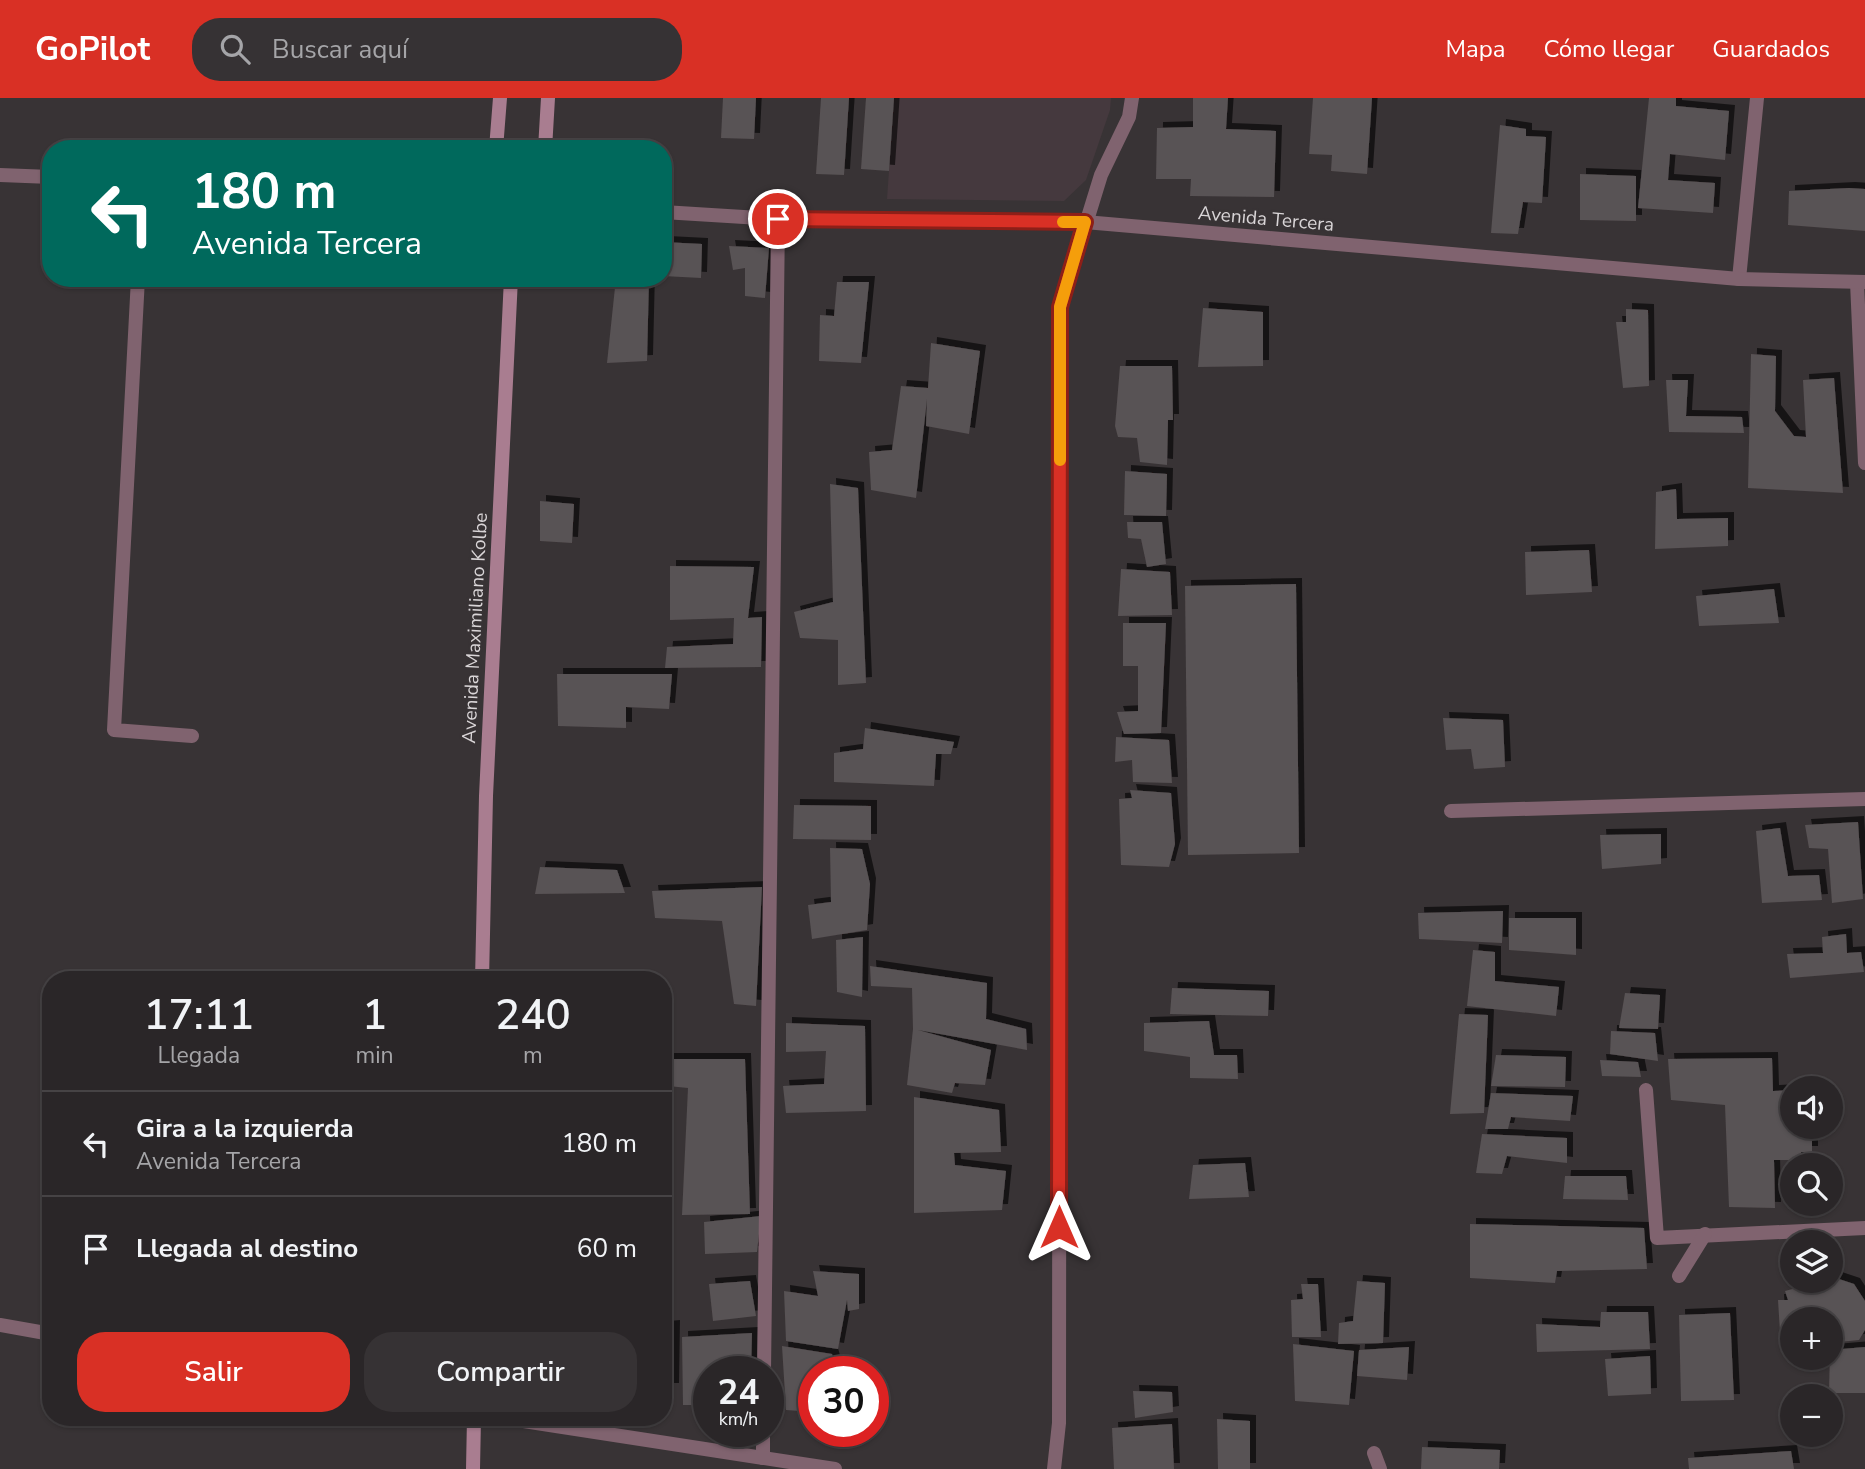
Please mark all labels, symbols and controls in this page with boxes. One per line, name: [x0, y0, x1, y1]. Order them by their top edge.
search box: [192, 18, 682, 81]
text: GoPilot: [35, 27, 150, 72]
icon: search: [216, 30, 254, 68]
text: Buscar aquí: [272, 32, 408, 67]
text: Mapa: [1445, 33, 1505, 65]
text: Cómo llegar: [1543, 33, 1674, 65]
text: Guardados: [1712, 33, 1830, 65]
text: 180 m: [192, 158, 336, 225]
icon: left: [77, 168, 168, 259]
pin: [748, 189, 808, 249]
icon: arrive: [759, 200, 797, 238]
street label: Avenida Tercera: [1197, 200, 1335, 238]
text: Avenida Tercera: [192, 222, 422, 265]
street label: Avenida Maximiliano Kolbe: [456, 512, 494, 744]
text: 17:11: [143, 987, 254, 1044]
text: 1: [362, 987, 387, 1044]
text: 240: [495, 987, 571, 1044]
text: Llegada: [157, 1040, 240, 1071]
text: min: [356, 1040, 394, 1071]
text: m: [523, 1040, 543, 1071]
map controls: [1780, 1076, 1843, 1447]
button: sound: [1780, 1076, 1843, 1139]
text: Gira a la izquierda: [136, 1111, 354, 1146]
icon: left: [77, 1125, 115, 1163]
text: 180 m: [561, 1126, 637, 1161]
text: Avenida Tercera: [136, 1146, 301, 1177]
button: search: [1780, 1153, 1843, 1216]
position arrow: [1022, 1190, 1096, 1264]
icon: arrive: [77, 1230, 115, 1268]
button: layers: [1780, 1230, 1843, 1293]
text: Llegada al destino: [136, 1231, 358, 1266]
text: 60 m: [577, 1231, 637, 1266]
button: +: [1780, 1307, 1843, 1370]
button: Salir: [77, 1332, 350, 1412]
button: Compartir: [364, 1332, 637, 1412]
speed limit sign: 30: [798, 1356, 889, 1447]
text: 24: [717, 1369, 760, 1416]
button: −: [1780, 1384, 1843, 1447]
text: km/h: [719, 1407, 758, 1431]

